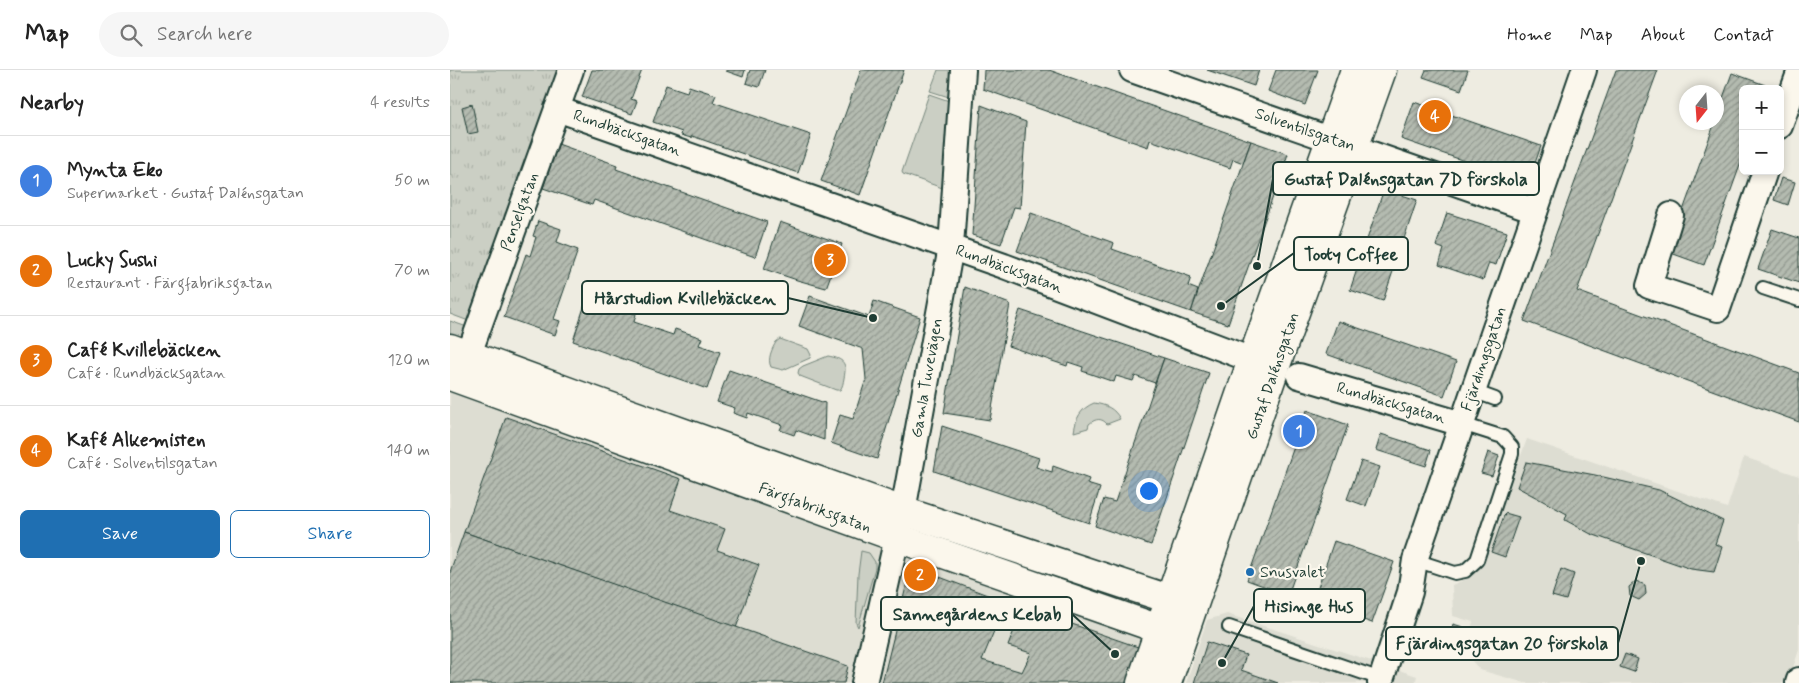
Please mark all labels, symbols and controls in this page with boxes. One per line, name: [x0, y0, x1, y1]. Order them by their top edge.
search box: [99, 12, 449, 57]
text: Map: [25, 19, 69, 50]
icon: search: [117, 21, 145, 49]
text: Search here: [157, 22, 253, 47]
text: Home: [1507, 23, 1552, 47]
text: Map: [1580, 23, 1613, 47]
text: About: [1641, 23, 1685, 47]
text: Contact: [1713, 23, 1774, 47]
north arrow: [1679, 85, 1724, 130]
map controls: [1739, 85, 1784, 175]
button: +: [1739, 85, 1784, 130]
text: Nearby: [20, 89, 84, 117]
text: 4 results: [370, 92, 430, 113]
pin: 4: [1419, 97, 1451, 135]
street label: Solventilsgatan: [1252, 103, 1358, 158]
street label: Rundbäcksgatan: [570, 105, 684, 161]
button: −: [1739, 130, 1784, 175]
text: Mynta Eko: [67, 158, 163, 183]
callout: Gustaf Dalénsgatan 7D förskola: [1273, 162, 1539, 195]
text: Gustaf Dalénsgatan 7D förskola: [1284, 168, 1528, 194]
text: 1: [32, 170, 40, 191]
text: 50 m: [394, 170, 430, 191]
street label: Penselgatan: [496, 170, 545, 255]
text: Supermarket · Gustaf Dalénsgatan: [67, 183, 304, 204]
callout: Tooty Coffee: [1294, 237, 1408, 270]
street label: Rundbäcksgatan: [952, 240, 1066, 298]
pin: 3: [814, 241, 846, 279]
text: Tooty Coffee: [1304, 243, 1398, 267]
text: Lucky Sushi: [67, 248, 157, 273]
text: 2: [32, 260, 40, 281]
text: 70 m: [394, 260, 430, 281]
text: Restaurant · Färgfabriksgatan: [67, 273, 272, 294]
callout: Hårstudion Kvillebäcken: [582, 281, 788, 314]
text: Hårstudion Kvillebäcken: [594, 287, 777, 311]
street label: Fjärdingsgatan: [1456, 304, 1513, 414]
street label: Gustaf Dalénsgatan: [1241, 310, 1306, 443]
street label: Gamla Tuvevägen: [906, 316, 948, 440]
text: Café Kvillebäcken: [67, 338, 220, 363]
text: 3: [32, 350, 40, 371]
text: 120 m: [388, 350, 430, 371]
text: Café · Rundbäcksgatan: [67, 363, 226, 384]
street label: Rundbäcksgatan: [1334, 377, 1448, 429]
pin: 1: [1283, 412, 1315, 450]
text: Kafé Alkemisten: [67, 428, 206, 453]
text: 4: [31, 440, 41, 461]
text: 140 m: [386, 440, 430, 461]
text: Café · Solventilsgatan: [67, 453, 218, 474]
street label: Färgfabriksgatan: [755, 478, 874, 539]
your location: [1136, 478, 1162, 504]
button: Save: [20, 510, 220, 558]
button: Share: [230, 510, 430, 558]
pin: 2: [904, 556, 936, 594]
place label: Snusvalet: [1260, 562, 1326, 583]
marker: Snusvalet: [1244, 566, 1256, 578]
callout: Hisinge Hus: [1254, 589, 1365, 622]
text: Hisinge Hus: [1265, 595, 1353, 619]
callout: Sannegårdens Kebab: [881, 597, 1072, 630]
text: Sannegårdens Kebab: [893, 603, 1061, 627]
callout: Fjärdingsgatan 20 förskola: [1386, 627, 1618, 660]
text: Fjärdingsgatan 20 förskola: [1396, 632, 1608, 658]

